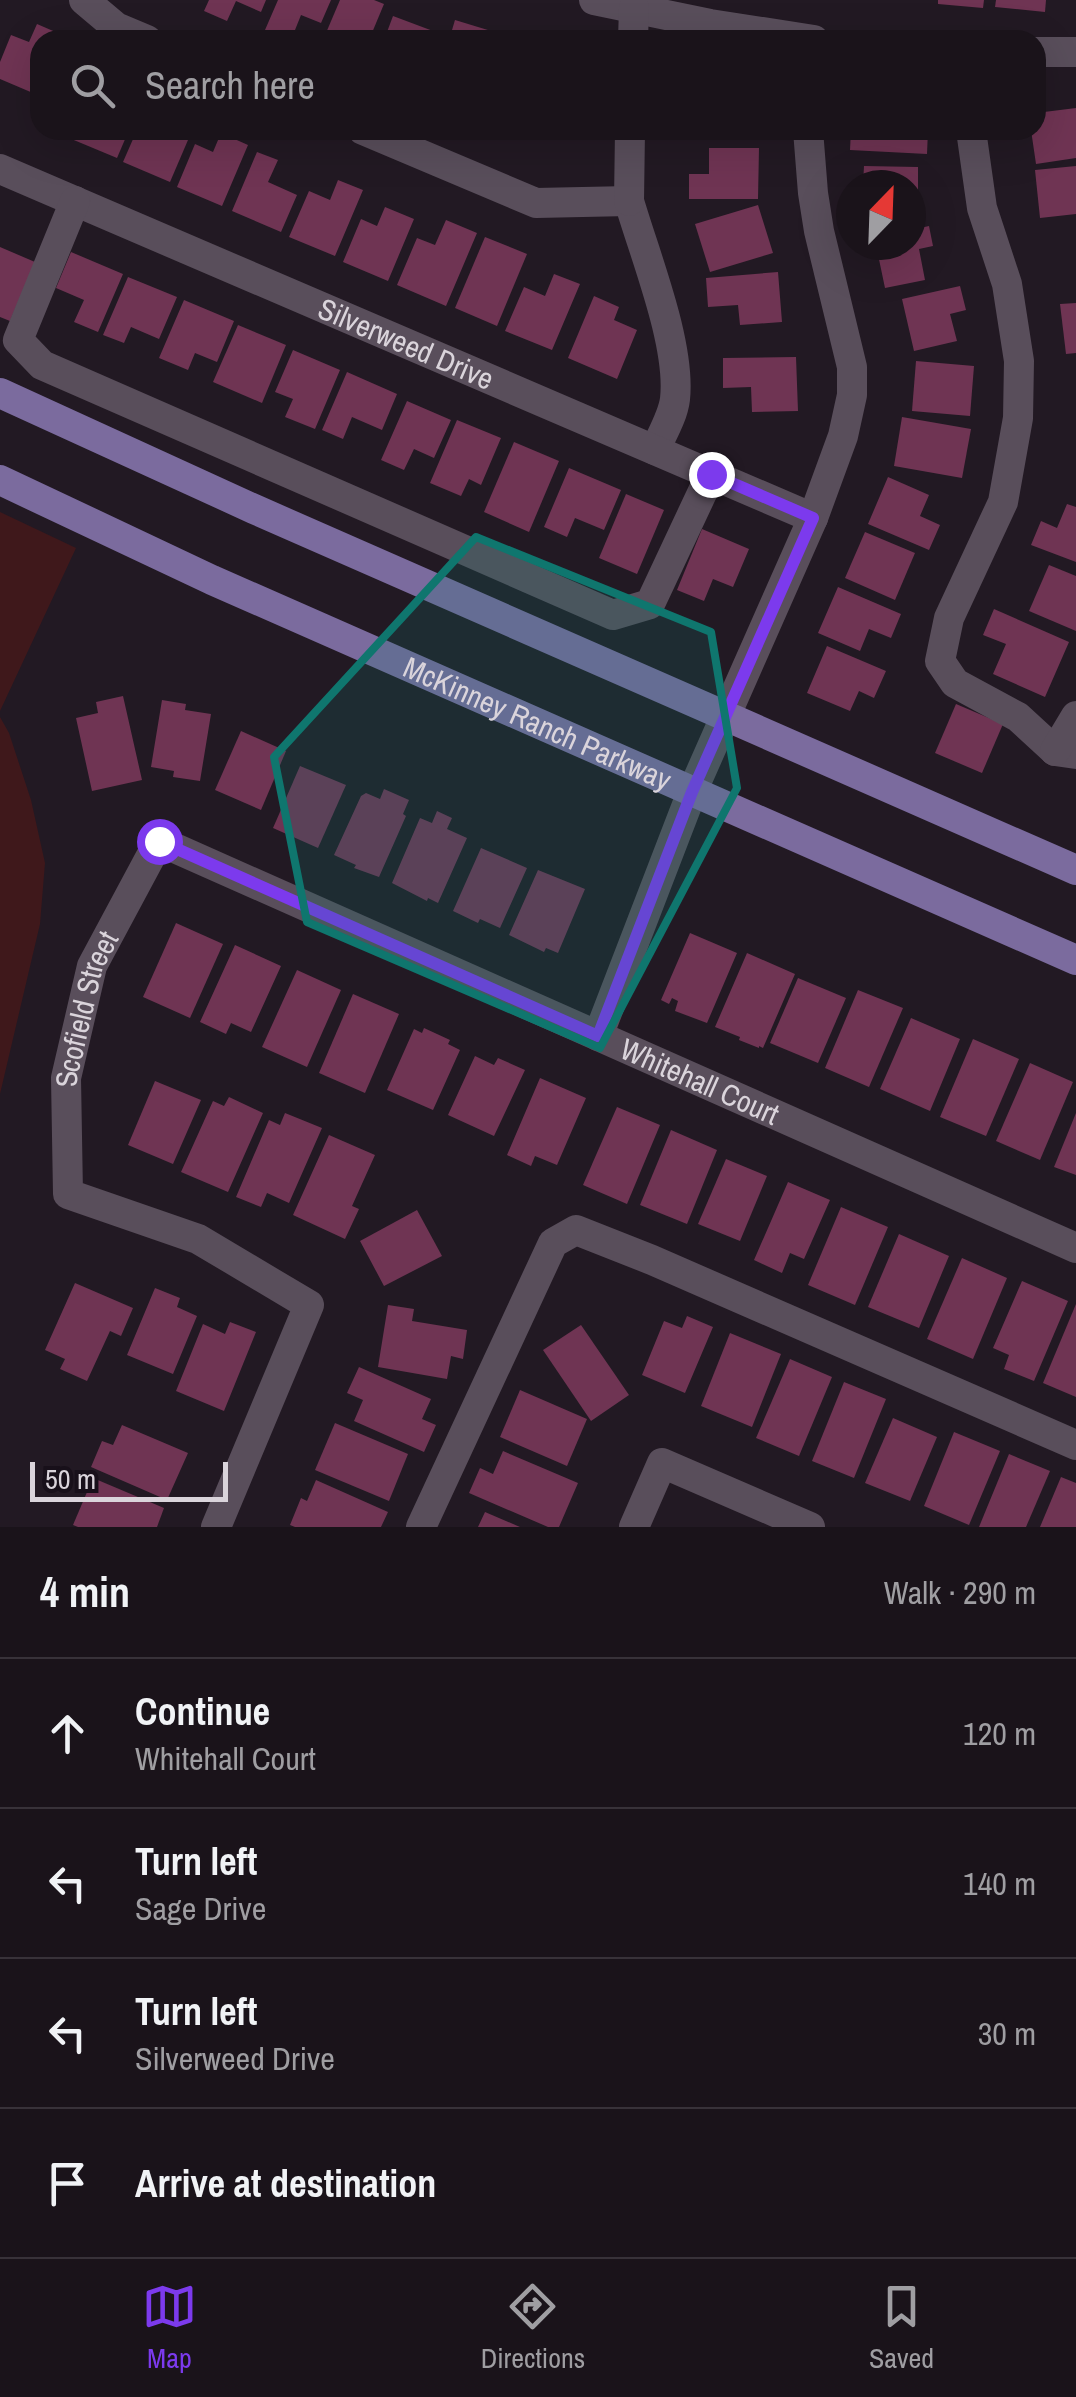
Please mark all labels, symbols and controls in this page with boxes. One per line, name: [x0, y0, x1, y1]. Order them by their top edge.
search box: [30, 30, 1046, 140]
icon: search: [65, 58, 120, 113]
text: Search here: [145, 60, 315, 111]
north arrow: [836, 170, 926, 260]
street label: Silverweed Drive: [312, 288, 500, 399]
route end: [689, 452, 735, 498]
street label: McKinney Ranch Parkway: [397, 647, 678, 800]
route start: [137, 819, 183, 865]
street label: Scofield Street: [46, 923, 127, 1088]
street label: Whitehall Court: [614, 1028, 786, 1134]
scale bar: [30, 1457, 228, 1502]
text: 50 m: [45, 1460, 96, 1498]
text: 4 min: [40, 1564, 130, 1620]
text: Walk · 290 m: [884, 1571, 1036, 1614]
text: Continue: [135, 1686, 270, 1737]
icon: ahead: [40, 1706, 95, 1761]
text: 120 m: [963, 1712, 1036, 1755]
text: Whitehall Court: [135, 1737, 316, 1780]
text: Turn left: [135, 1836, 257, 1887]
icon: left: [40, 1856, 95, 1911]
text: 140 m: [963, 1862, 1036, 1905]
text: Sage Drive: [135, 1887, 266, 1930]
text: Turn left: [135, 1986, 257, 2037]
icon: left: [40, 2006, 95, 2061]
text: 30 m: [978, 2012, 1036, 2055]
text: Silverweed Drive: [135, 2037, 335, 2080]
icon: arrive: [40, 2156, 95, 2211]
text: Arrive at destination: [135, 2158, 436, 2209]
tab: Map: [142, 2279, 197, 2377]
tab: Directions: [481, 2279, 585, 2377]
tab: Saved: [869, 2279, 934, 2377]

